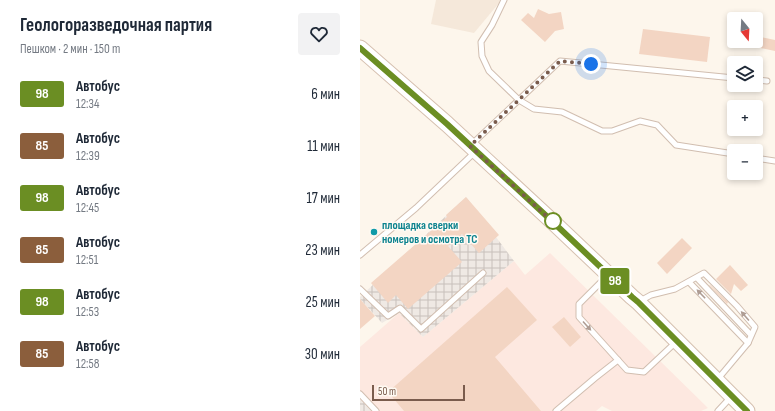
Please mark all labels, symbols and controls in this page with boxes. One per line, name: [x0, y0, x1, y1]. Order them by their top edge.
north arrow: [727, 12, 763, 48]
map controls: [727, 12, 763, 180]
button: heart: [298, 13, 340, 55]
text: Геологоразведочная партия: [20, 14, 212, 37]
text: Пешком · 2 мин · 150 m: [20, 41, 120, 57]
your location: [581, 54, 601, 74]
button: layers: [727, 56, 763, 92]
text: Автобус: [76, 77, 120, 96]
text: 98: [35, 85, 49, 102]
text: 6 мин: [311, 85, 340, 104]
text: 12:34: [76, 96, 99, 112]
button: +: [727, 100, 763, 136]
text: Автобус: [76, 129, 120, 148]
text: 85: [36, 137, 48, 154]
text: 11 мин: [307, 137, 340, 156]
button: −: [727, 144, 763, 180]
text: 12:39: [76, 148, 100, 164]
text: Автобус: [76, 181, 120, 200]
text: 98: [35, 189, 49, 206]
text: 17 мин: [307, 189, 340, 208]
text: 12:45: [76, 200, 99, 216]
unlabelled marker: [544, 212, 562, 230]
place label: площадка сверки номеров и осмотра ТС: [382, 218, 477, 247]
marker: площадка сверки номеров и осмотра ТС: [369, 227, 379, 237]
text: Автобус: [76, 233, 120, 252]
text: 85: [36, 241, 48, 258]
text: 23 мин: [305, 241, 340, 260]
text: 12:51: [76, 252, 98, 268]
line badge: 98: [597, 268, 633, 294]
text: 98: [608, 272, 622, 289]
text: Автобус: [76, 285, 120, 304]
one-way arrow: [696, 289, 706, 299]
text: 98: [35, 293, 49, 310]
text: 25 мин: [306, 293, 340, 312]
text: 12:53: [76, 304, 99, 320]
one-way arrow: [741, 311, 750, 321]
one-way arrow: [582, 321, 592, 331]
text: Автобус: [76, 337, 120, 356]
text: 85: [36, 345, 48, 362]
text: 30 мин: [305, 345, 340, 364]
text: 12:58: [76, 356, 99, 372]
scale bar: [372, 383, 465, 402]
text: 50 m: [378, 385, 396, 398]

